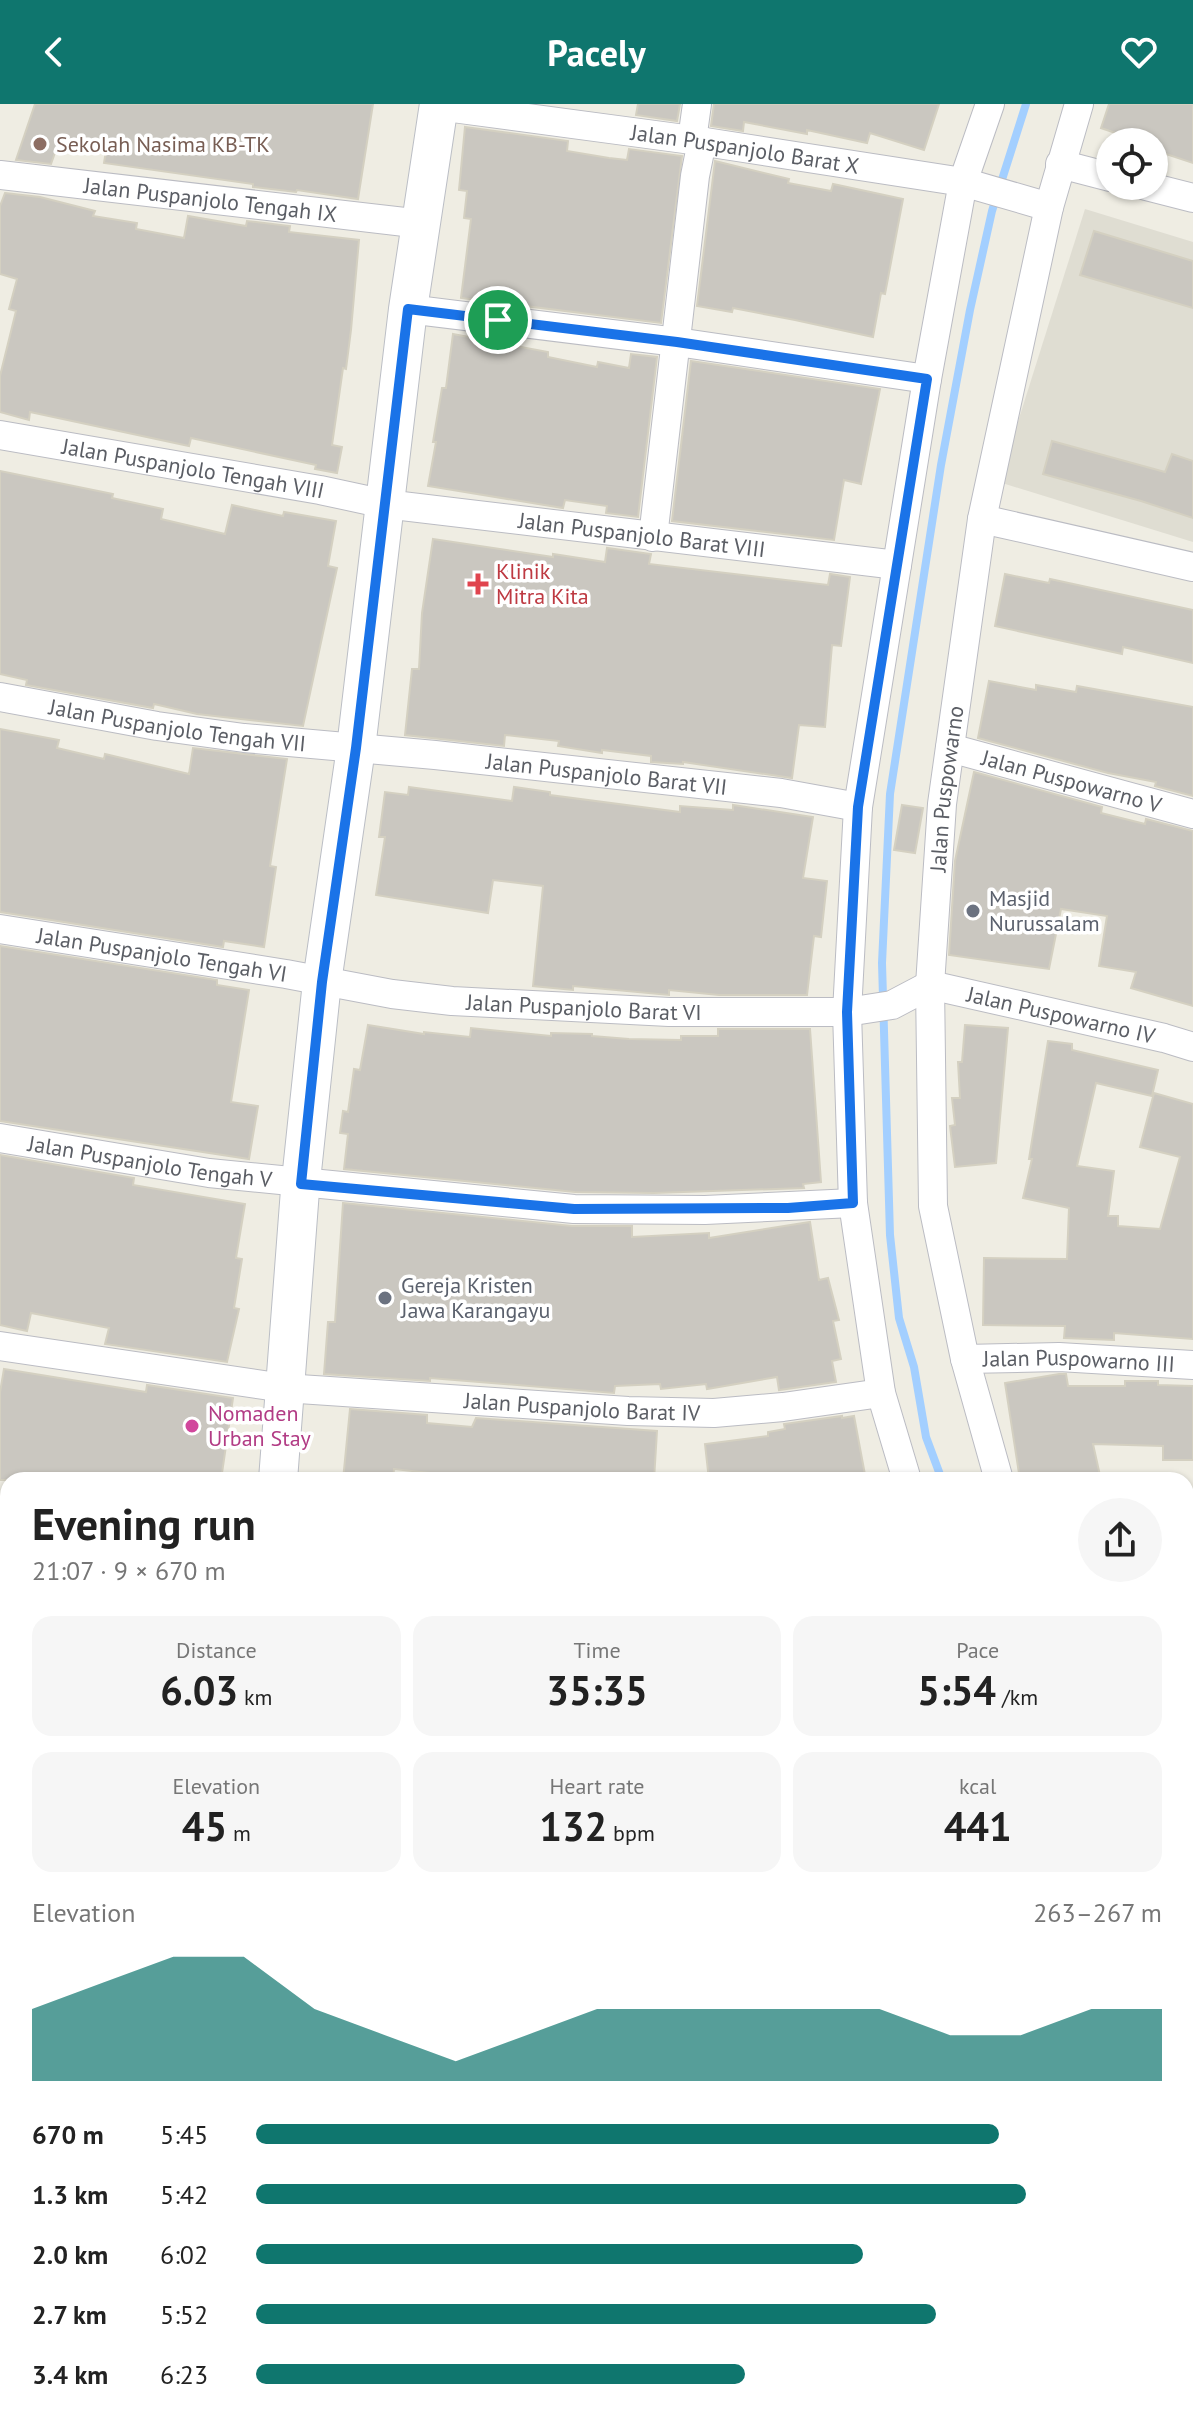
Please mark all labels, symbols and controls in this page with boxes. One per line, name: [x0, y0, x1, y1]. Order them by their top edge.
text: Pacely: [547, 29, 646, 76]
icon: back: [32, 30, 76, 74]
icon: heart: [1117, 30, 1161, 74]
street label: Jalan Puspanjolo Barat X: [628, 118, 861, 180]
map controls: [1096, 128, 1168, 200]
button: locate: [1096, 128, 1168, 200]
place label: Sekolah Nasima KB-TK: [56, 130, 270, 158]
marker: Sekolah Nasima KB-TK: [31, 135, 49, 153]
street label: Jalan Puspanjolo Tengah IX: [82, 171, 339, 228]
pin: [464, 286, 532, 354]
icon: arrive: [476, 298, 520, 342]
street label: Jalan Puspanjolo Tengah VIII: [59, 432, 327, 505]
street label: Jalan Puspanjolo Barat VIII: [516, 506, 767, 563]
place label: Klinik Mitra Kita: [496, 557, 589, 610]
marker: Klinik Mitra Kita: [467, 573, 489, 595]
street label: Jalan Puspanjolo Tengah VII: [46, 692, 307, 757]
street label: Jalan Puspowarno: [923, 704, 970, 874]
street label: Jalan Puspowarno V: [978, 743, 1165, 819]
street label: Jalan Puspanjolo Barat VII: [484, 747, 729, 801]
place label: Masjid Nurussalam: [989, 884, 1100, 937]
marker: Masjid Nurussalam: [964, 902, 982, 920]
street label: Jalan Puspanjolo Tengah VI: [34, 921, 289, 988]
street label: Jalan Puspowarno IV: [963, 980, 1158, 1050]
street label: Jalan Puspanjolo Barat VI: [465, 988, 702, 1026]
street label: Jalan Puspanjolo Tengah V: [25, 1129, 274, 1193]
place label: Gereja Kristen Jawa Karangayu: [400, 1271, 550, 1324]
marker: Gereja Kristen Jawa Karangayu: [376, 1289, 394, 1307]
street label: Jalan Puspowarno III: [982, 1343, 1176, 1378]
street label: Jalan Puspanjolo Barat IV: [462, 1386, 701, 1427]
place label: Nomaden Urban Stay: [208, 1399, 312, 1452]
marker: Nomaden Urban Stay: [183, 1417, 201, 1435]
text: Evening run: [32, 1495, 256, 1552]
button: share: [1078, 1498, 1162, 1582]
text: 21:07 · 9 × 670 m: [32, 1554, 226, 1587]
text: Distance: [176, 1636, 257, 1664]
text: Time: [573, 1636, 621, 1664]
text: Pace: [956, 1636, 999, 1664]
text: 6.03: [160, 1664, 238, 1716]
text: 35:35: [546, 1664, 648, 1716]
text: 5:54: [917, 1664, 996, 1716]
text: km: [238, 1683, 272, 1711]
text: /km: [996, 1683, 1038, 1711]
text: Elevation: [173, 1772, 260, 1800]
text: Heart rate: [549, 1772, 645, 1800]
text: kcal: [959, 1772, 996, 1800]
text: 45: [182, 1800, 227, 1852]
text: 132: [539, 1800, 607, 1852]
text: 441: [944, 1800, 1012, 1852]
text: m: [227, 1819, 251, 1847]
text: bpm: [607, 1819, 655, 1847]
text: Elevation: [32, 1896, 136, 1929]
text: 263–267 m: [1033, 1896, 1162, 1929]
text: 670 m: [32, 2118, 104, 2151]
text: 5:45: [160, 2118, 208, 2151]
text: 1.3 km: [32, 2178, 108, 2211]
text: 5:42: [160, 2178, 208, 2211]
text: 2.0 km: [32, 2238, 108, 2271]
text: 6:02: [160, 2238, 208, 2271]
text: 2.7 km: [32, 2298, 107, 2331]
text: 5:52: [160, 2298, 208, 2331]
text: 3.4 km: [32, 2358, 108, 2391]
text: 6:23: [160, 2358, 208, 2391]

